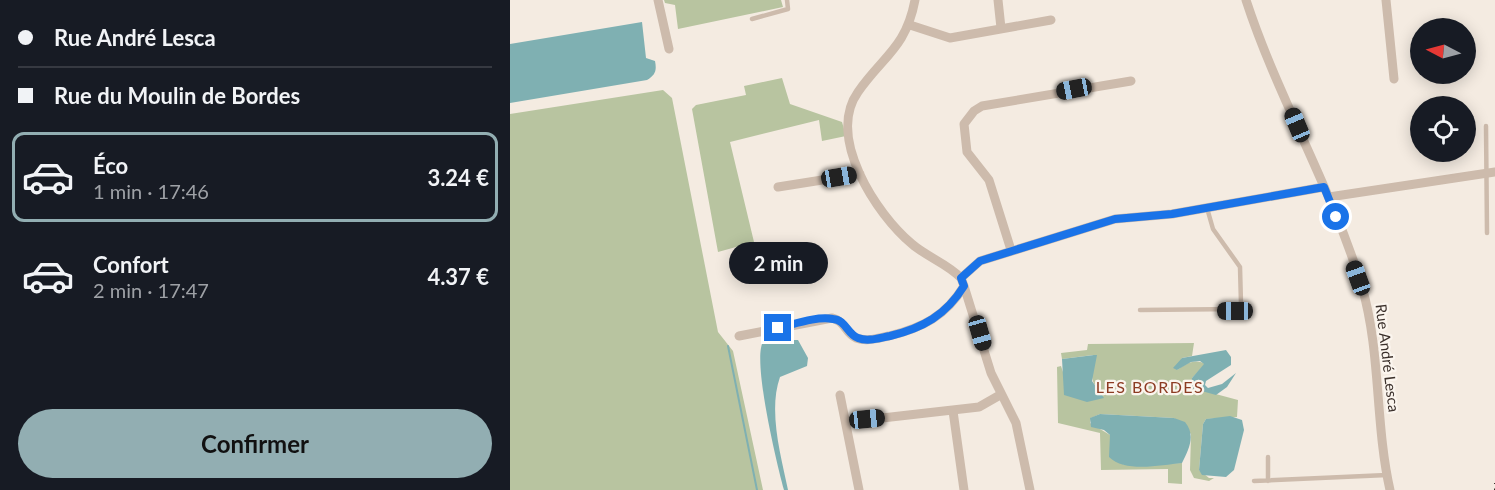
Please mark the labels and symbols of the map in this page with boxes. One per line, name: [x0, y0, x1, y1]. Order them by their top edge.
north arrow: [1410, 18, 1476, 84]
car: [1055, 77, 1093, 101]
car: [1282, 105, 1312, 145]
car: [820, 165, 858, 189]
route start: [1322, 203, 1349, 230]
callout: 2 min: [728, 241, 828, 283]
car: [1343, 258, 1373, 298]
car: [1217, 302, 1253, 320]
street label: Rue André Lesca: [1372, 303, 1404, 413]
car: [966, 313, 994, 353]
route end: [764, 314, 791, 341]
district label: LES BORDES: [1096, 377, 1204, 396]
car: [848, 408, 886, 430]

